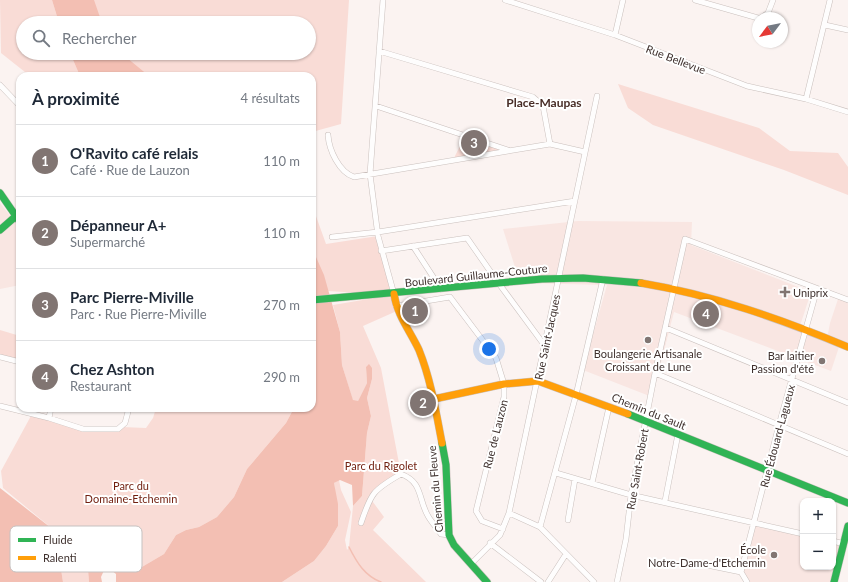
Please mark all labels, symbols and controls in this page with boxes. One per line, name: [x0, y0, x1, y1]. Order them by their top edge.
north arrow: [752, 12, 788, 48]
search box: [16, 16, 316, 60]
icon: search: [30, 27, 52, 49]
text: Rechercher: [62, 29, 136, 47]
street label: Rue Bellevue: [644, 42, 708, 76]
text: À proximité: [32, 88, 120, 109]
text: 4 résultats: [241, 90, 300, 106]
district label: Place-Maupas: [506, 95, 582, 110]
pin: 3: [461, 128, 487, 158]
text: O'Ravito café relais: [70, 144, 198, 162]
text: 1: [41, 153, 49, 169]
text: 110 m: [263, 153, 300, 169]
text: Café · Rue de Lauzon: [70, 162, 190, 178]
text: Dépanneur A+: [70, 216, 166, 234]
text: 2: [41, 225, 49, 241]
text: 110 m: [263, 225, 300, 241]
text: Supermarché: [70, 234, 145, 250]
street label: Boulevard Guillaume-Couture: [404, 261, 548, 289]
place label: Uniprix: [793, 286, 829, 299]
marker: Uniprix: [780, 287, 790, 297]
text: Parc Pierre-Miville: [70, 288, 194, 306]
street label: Rue Saint-Jacques: [532, 293, 562, 381]
pin: 1: [402, 296, 428, 326]
text: 3: [41, 297, 49, 313]
text: 270 m: [263, 297, 300, 313]
pin: 4: [693, 299, 719, 329]
text: Parc · Rue Pierre-Miville: [70, 306, 207, 322]
marker: Boulangerie Artisanale Croissant de Lune: [643, 335, 653, 345]
your location: [479, 339, 499, 359]
place label: Boulangerie Artisanale Croissant de Lune: [594, 347, 702, 373]
place label: Bar laitier Passion d'été: [751, 349, 814, 375]
marker: Bar laitier Passion d'été: [817, 356, 827, 366]
text: Chez Ashton: [70, 360, 154, 378]
text: 4: [41, 369, 49, 385]
text: 290 m: [263, 369, 300, 385]
text: Restaurant: [70, 378, 132, 394]
street label: Rue Édouard-Lagueux: [757, 383, 797, 489]
pin: 2: [410, 388, 436, 418]
street label: Chemin du Sault: [610, 390, 688, 432]
street label: Rue de Lauzon: [480, 398, 510, 470]
street label: Rue Saint-Robert: [623, 427, 651, 511]
street label: Chemin du Fleuve: [425, 445, 445, 533]
park label: Parc du Rigolet: [345, 459, 417, 472]
park label: Parc du Domaine-Etchemin: [85, 479, 177, 505]
map controls: [800, 498, 836, 570]
button: +: [800, 498, 836, 534]
legend: [10, 526, 142, 572]
text: Fluide: [43, 533, 73, 546]
button: −: [800, 534, 836, 570]
place label: École Notre-Dame-d'Etchemin: [648, 543, 766, 569]
marker: École Notre-Dame-d'Etchemin: [769, 550, 779, 560]
text: Ralenti: [43, 551, 77, 564]

